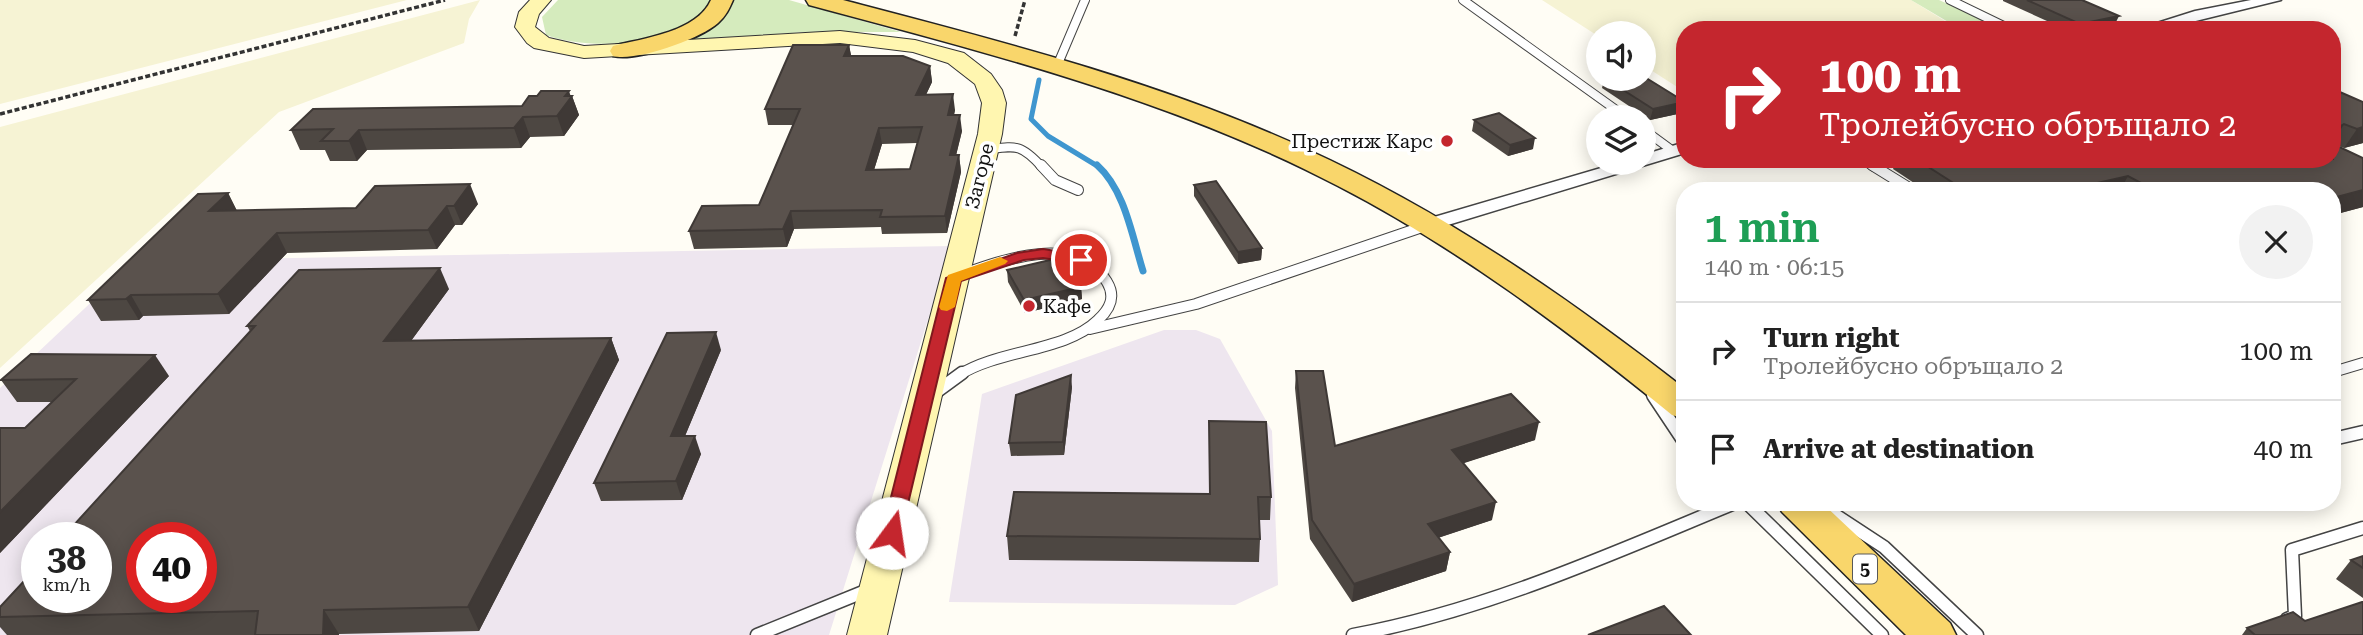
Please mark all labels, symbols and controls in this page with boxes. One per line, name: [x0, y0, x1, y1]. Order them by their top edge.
map controls: [1586, 21, 1656, 175]
button: sound: [1586, 21, 1656, 91]
text: 100 m: [1819, 47, 1961, 104]
icon: right: [1704, 49, 1795, 140]
button: layers: [1586, 105, 1656, 175]
text: Тролейбусно обръщало 2: [1819, 106, 2236, 144]
place label: Престиж Карс: [1291, 130, 1433, 153]
marker: Престиж Карс: [1439, 133, 1455, 149]
street label: Загоре: [960, 141, 999, 211]
text: 1 min: [1704, 203, 1820, 252]
button: close: [2239, 205, 2313, 279]
pin: [1051, 230, 1111, 290]
icon: arrive: [1062, 241, 1100, 279]
text: 140 m · 06:15: [1704, 254, 1844, 281]
place label: Кафе: [1043, 295, 1091, 318]
marker: Кафе: [1021, 298, 1037, 314]
text: Turn right: [1763, 323, 1899, 353]
icon: right: [1704, 332, 1742, 370]
text: 100 m: [2239, 336, 2313, 366]
text: Тролейбусно обръщало 2: [1763, 353, 2063, 380]
icon: arrive: [1704, 430, 1742, 468]
text: Arrive at destination: [1763, 434, 2034, 464]
text: 40 m: [2254, 434, 2313, 464]
position arrow: [855, 496, 929, 570]
speed limit sign: 40: [126, 522, 217, 613]
text: 38: [47, 538, 86, 579]
road number: 5: [1853, 554, 1877, 584]
text: km/h: [42, 574, 91, 595]

